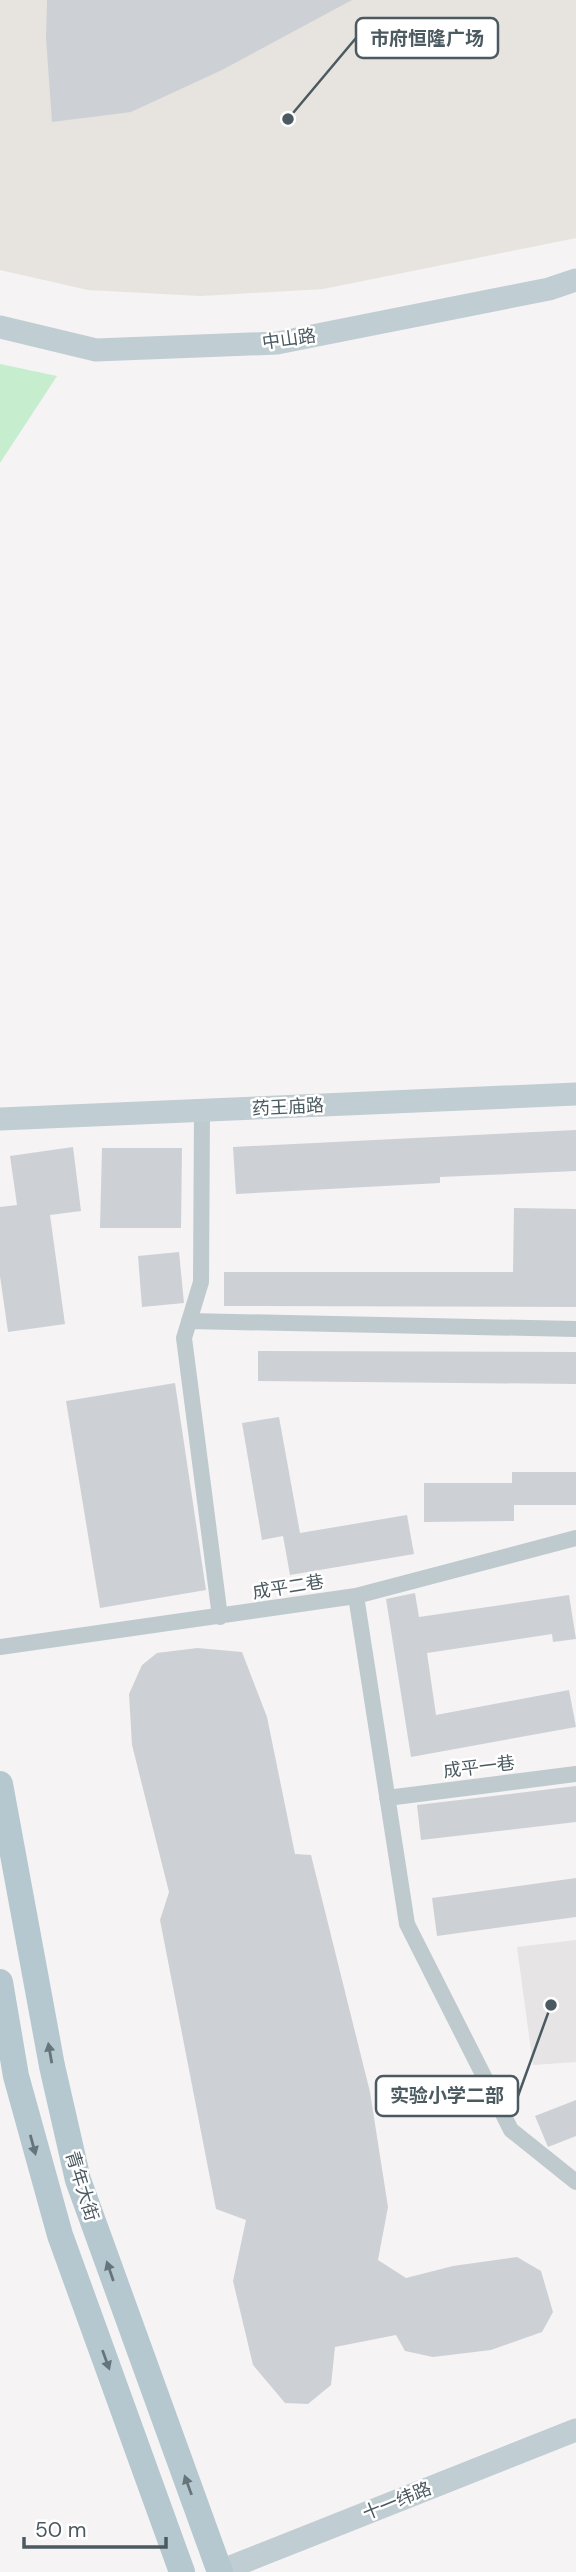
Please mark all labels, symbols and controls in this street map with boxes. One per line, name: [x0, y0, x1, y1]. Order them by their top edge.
callout: 市府恒隆广场: [356, 18, 498, 58]
text: 市府恒隆广场: [370, 26, 484, 51]
street label: 中山路: [261, 323, 317, 355]
street label: 药王庙路: [251, 1093, 325, 1121]
street label: 成平二巷: [251, 1570, 325, 1604]
street label: 成平一巷: [442, 1751, 516, 1783]
one-way arrow: [44, 2041, 55, 2063]
callout: 实验小学二部: [376, 2076, 518, 2116]
text: 实验小学二部: [390, 2083, 504, 2108]
one-way arrow: [28, 2134, 39, 2156]
street label: 青年大街: [60, 2148, 104, 2224]
one-way arrow: [104, 2261, 115, 2282]
one-way arrow: [101, 2350, 112, 2371]
one-way arrow: [183, 2474, 194, 2495]
street label: 十一纬路: [359, 2476, 435, 2526]
scale bar: [24, 2506, 166, 2550]
text: 50 m: [35, 2516, 86, 2544]

